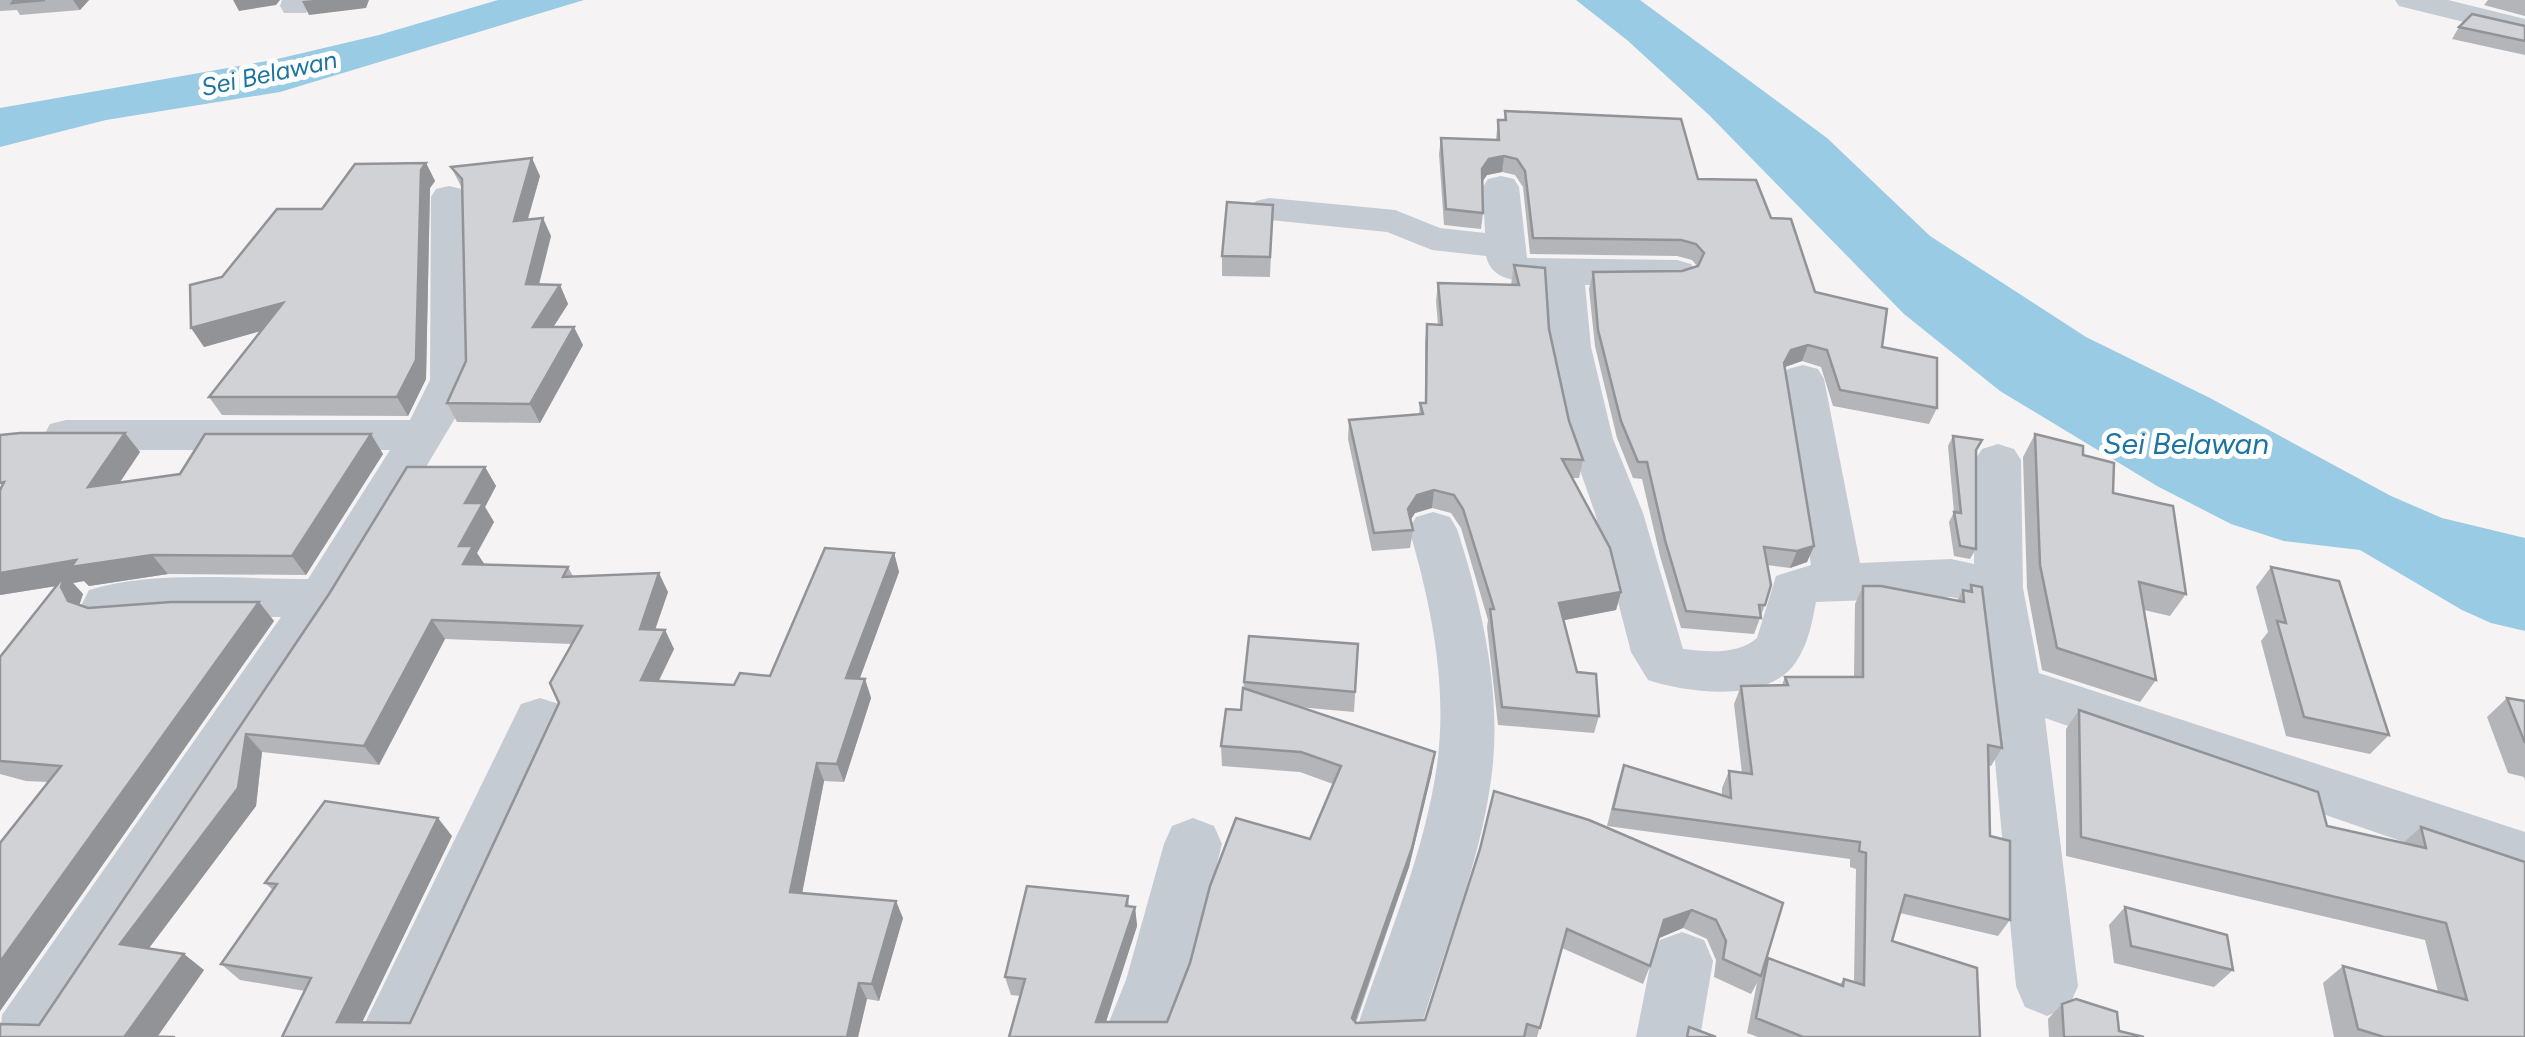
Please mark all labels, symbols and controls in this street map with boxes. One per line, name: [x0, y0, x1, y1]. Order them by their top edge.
water label: Sei Belawan: [198, 44, 340, 102]
water label: Sei Belawan: [2103, 425, 2269, 462]

